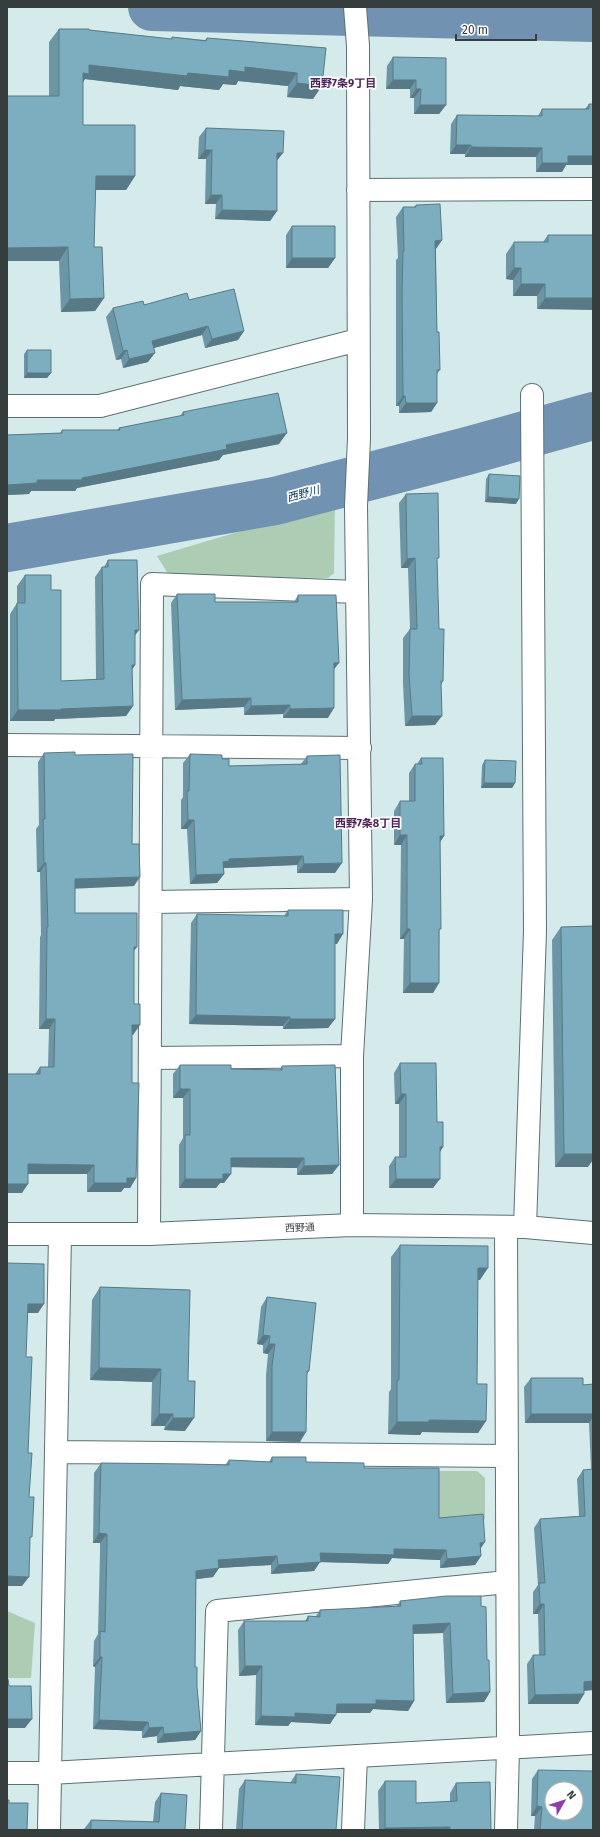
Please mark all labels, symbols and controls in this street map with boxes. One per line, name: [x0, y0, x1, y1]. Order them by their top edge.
scale bar: [456, 16, 536, 42]
text: 20 m: [462, 23, 488, 37]
district label: 西野7条9丁目: [310, 77, 376, 90]
water label: 西野川: [285, 483, 322, 505]
district label: 西野7条8丁目: [335, 817, 401, 830]
street label: 西野通: [285, 1221, 315, 1235]
north arrow: [544, 1781, 584, 1821]
text: N: [564, 1788, 579, 1802]

